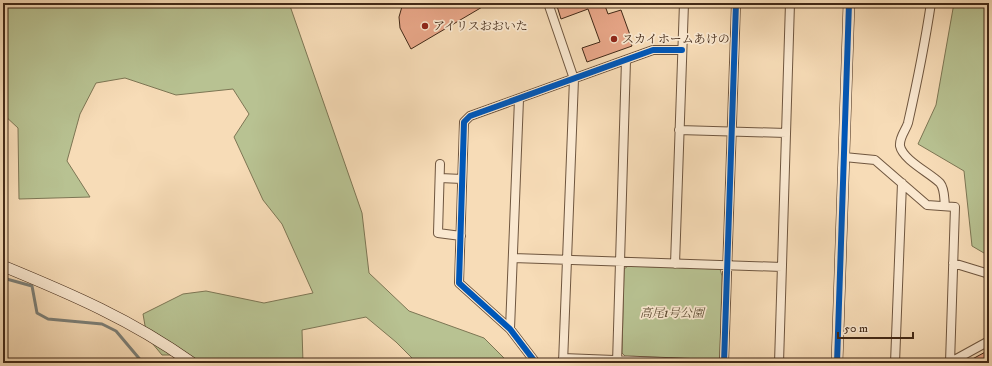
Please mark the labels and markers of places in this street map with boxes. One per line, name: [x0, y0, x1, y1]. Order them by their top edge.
place label: アイリスおおいた: [433, 19, 528, 34]
marker: アイリスおおいた: [420, 21, 430, 31]
place label: スカイホームあけの: [622, 32, 730, 47]
marker: スカイホームあけの: [609, 34, 619, 44]

